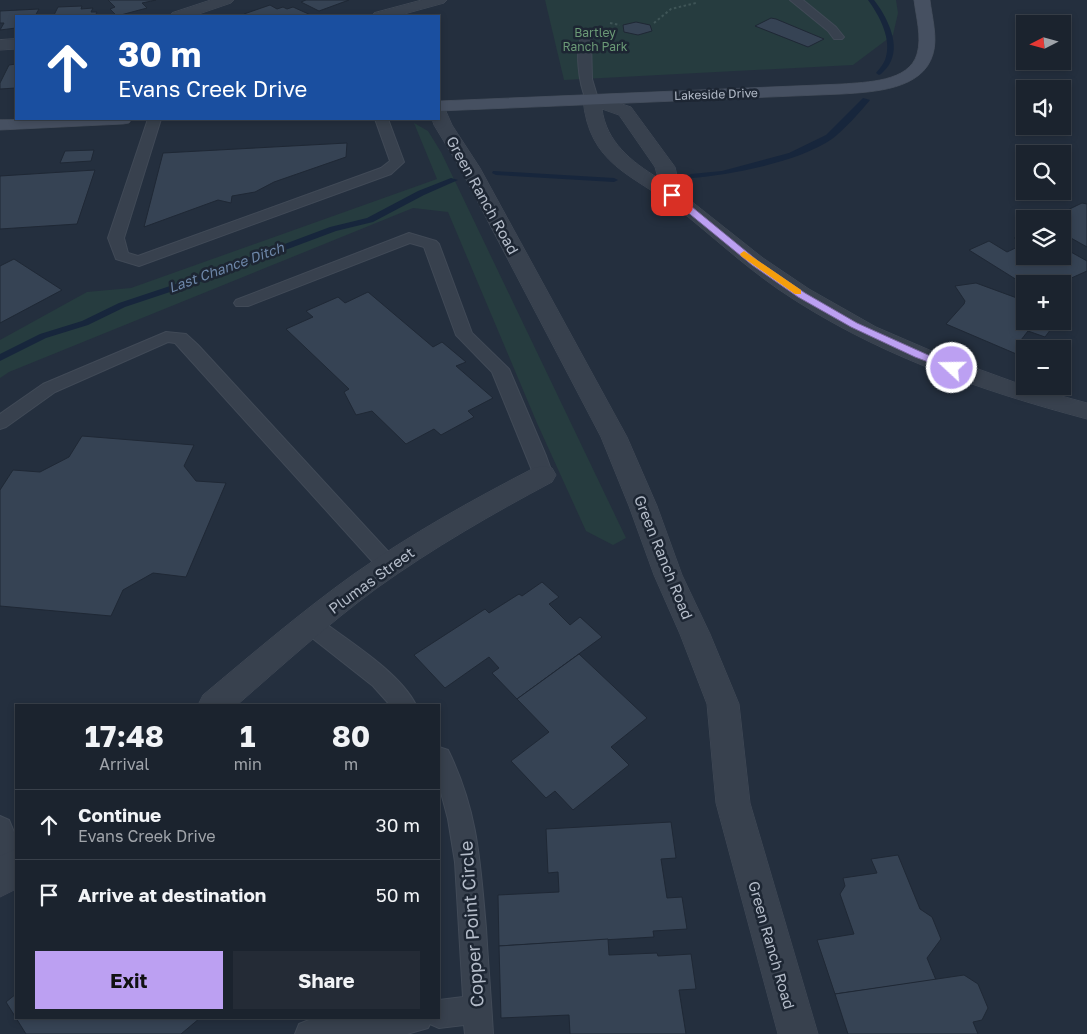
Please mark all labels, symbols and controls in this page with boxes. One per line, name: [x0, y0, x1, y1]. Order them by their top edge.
north arrow: [1016, 15, 1071, 70]
map controls: [1016, 15, 1071, 395]
park label: Bartley Ranch Park: [562, 25, 628, 54]
text: 30 m: [118, 33, 201, 75]
icon: ahead: [35, 35, 100, 100]
text: Evans Creek Drive: [118, 75, 307, 102]
button: sound: [1016, 80, 1071, 135]
street label: Lakeside Drive: [674, 85, 758, 103]
street label: Green Ranch Road: [443, 133, 523, 257]
button: search: [1016, 145, 1071, 200]
pin: [651, 174, 693, 216]
icon: arrive: [658, 181, 686, 209]
button: layers: [1016, 210, 1071, 265]
water label: Last Chance Ditch: [166, 238, 287, 296]
button: +: [1016, 275, 1071, 330]
button: −: [1016, 340, 1071, 395]
position arrow: [925, 341, 977, 393]
street label: Green Ranch Road: [631, 492, 697, 622]
street label: Plumas Street: [325, 543, 417, 617]
text: 17:48: [85, 718, 164, 754]
text: 1: [240, 718, 256, 754]
text: 80: [332, 718, 370, 754]
text: Arrival: [99, 754, 149, 774]
text: min: [234, 754, 262, 774]
text: m: [344, 754, 358, 774]
text: Continue: [78, 803, 161, 826]
icon: ahead: [35, 811, 63, 839]
text: 30 m: [376, 813, 420, 836]
text: Evans Creek Drive: [78, 826, 216, 846]
street label: Copper Point Circle: [454, 840, 488, 1008]
street label: Green Ranch Road: [745, 879, 799, 1011]
icon: arrive: [35, 881, 63, 909]
text: Arrive at destination: [78, 883, 266, 906]
text: 50 m: [376, 883, 420, 906]
button: Exit: [35, 951, 223, 1009]
button: Share: [233, 951, 420, 1009]

